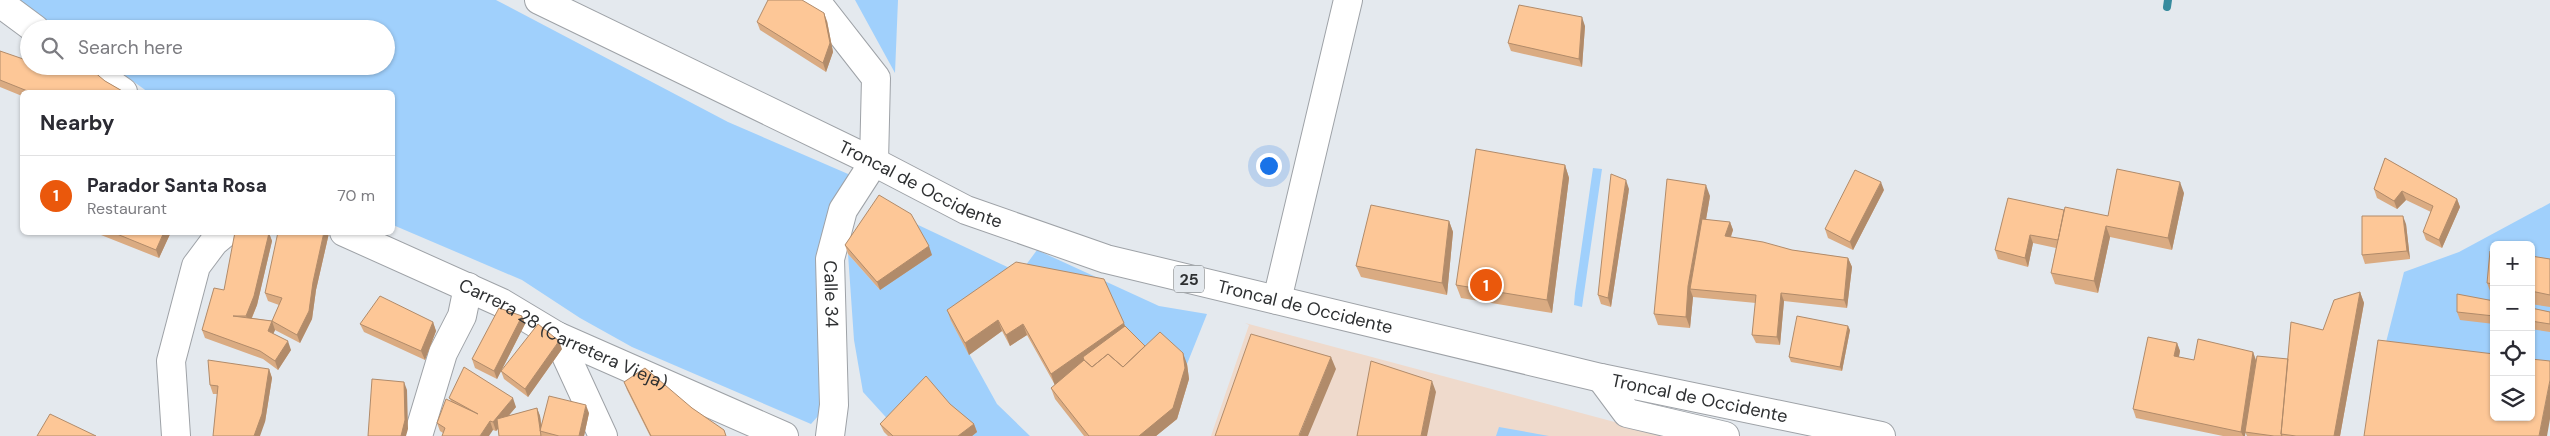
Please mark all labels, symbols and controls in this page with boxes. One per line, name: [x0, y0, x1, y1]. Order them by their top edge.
search box: [20, 20, 395, 75]
icon: search: [38, 34, 66, 62]
text: Search here: [78, 35, 183, 60]
text: Nearby: [40, 109, 114, 137]
street label: Troncal de Occidente: [835, 135, 1006, 234]
your location: [1256, 153, 1282, 179]
text: Parador Santa Rosa: [87, 173, 267, 198]
text: 1: [53, 185, 59, 206]
text: 70 m: [337, 185, 375, 206]
text: Restaurant: [87, 198, 167, 219]
map controls: [2490, 241, 2535, 421]
button: +: [2490, 241, 2535, 286]
street label: Calle 34: [818, 260, 844, 328]
road number: 25: [1174, 266, 1204, 292]
pin: 1: [1470, 266, 1502, 304]
street label: Carrera 28 (Carretera Vieja): [455, 273, 671, 395]
street label: Troncal de Occidente: [1215, 274, 1395, 340]
button: −: [2490, 286, 2535, 331]
button: locate: [2490, 331, 2535, 376]
street label: Troncal de Occidente: [1609, 368, 1790, 428]
button: layers: [2490, 376, 2535, 421]

